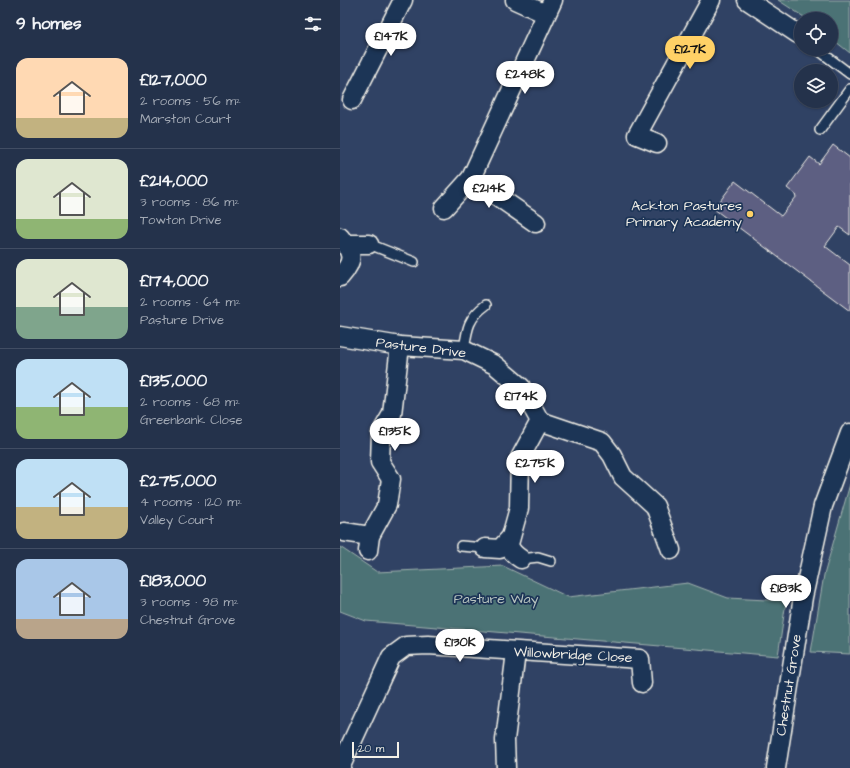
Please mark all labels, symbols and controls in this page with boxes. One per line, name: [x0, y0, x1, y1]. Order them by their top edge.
text: 9 homes: [16, 12, 81, 36]
map controls: [794, 12, 838, 108]
button: locate: [794, 12, 838, 56]
icon: filters: [302, 13, 324, 35]
pin: £147K: [363, 23, 419, 57]
text: £147K: [374, 27, 408, 45]
pin: £127K: [662, 36, 718, 70]
text: £127K: [674, 40, 706, 58]
pin: £248K: [497, 61, 553, 95]
button: layers: [794, 64, 838, 108]
text: £248K: [505, 65, 545, 83]
text: £127,000: [140, 68, 207, 92]
icon: home: [48, 74, 96, 122]
text: 2 rooms · 56 m²: [140, 92, 241, 110]
text: Marston Court: [140, 110, 231, 128]
text: £214,000: [140, 169, 208, 193]
icon: home: [48, 175, 96, 223]
pin: £214K: [461, 175, 517, 209]
text: £214K: [473, 179, 505, 197]
text: 3 rooms · 86 m²: [140, 193, 239, 211]
place label: Ackton Pastures Primary Academy: [626, 196, 742, 232]
marker: Ackton Pastures Primary Academy: [745, 209, 755, 219]
text: Towton Drive: [140, 211, 222, 229]
text: £174,000: [140, 269, 209, 293]
icon: home: [48, 275, 96, 323]
text: 2 rooms · 64 m²: [140, 293, 241, 311]
text: Pasture Drive: [140, 311, 224, 329]
street label: Pasture Drive: [375, 333, 468, 363]
text: £135,000: [140, 369, 207, 393]
icon: home: [48, 375, 96, 423]
pin: £174K: [493, 383, 549, 417]
text: £174K: [504, 387, 538, 405]
text: 2 rooms · 68 m²: [140, 393, 240, 411]
text: Greenbank Close: [140, 411, 242, 429]
pin: £135K: [367, 418, 423, 452]
text: £135K: [379, 422, 411, 440]
pin: £275K: [507, 450, 563, 484]
text: £275K: [515, 454, 555, 472]
text: £275,000: [140, 469, 217, 493]
icon: home: [48, 475, 96, 523]
text: 4 rooms · 120 m²: [140, 493, 242, 511]
text: Valley Court: [140, 511, 214, 529]
text: £183,000: [140, 569, 206, 593]
icon: home: [48, 575, 96, 623]
pin: £183K: [758, 575, 814, 609]
text: £183K: [770, 579, 802, 597]
park label: Pasture Way: [454, 589, 539, 609]
text: 3 rooms · 98 m²: [140, 593, 239, 611]
text: Chestnut Grove: [140, 611, 235, 629]
pin: £130K: [432, 629, 488, 663]
street label: Chestnut Grove: [771, 632, 807, 737]
text: £130K: [444, 633, 476, 651]
street label: Willowbridge Close: [513, 642, 633, 668]
scale bar: [352, 740, 399, 759]
text: 20 m: [358, 741, 384, 756]

